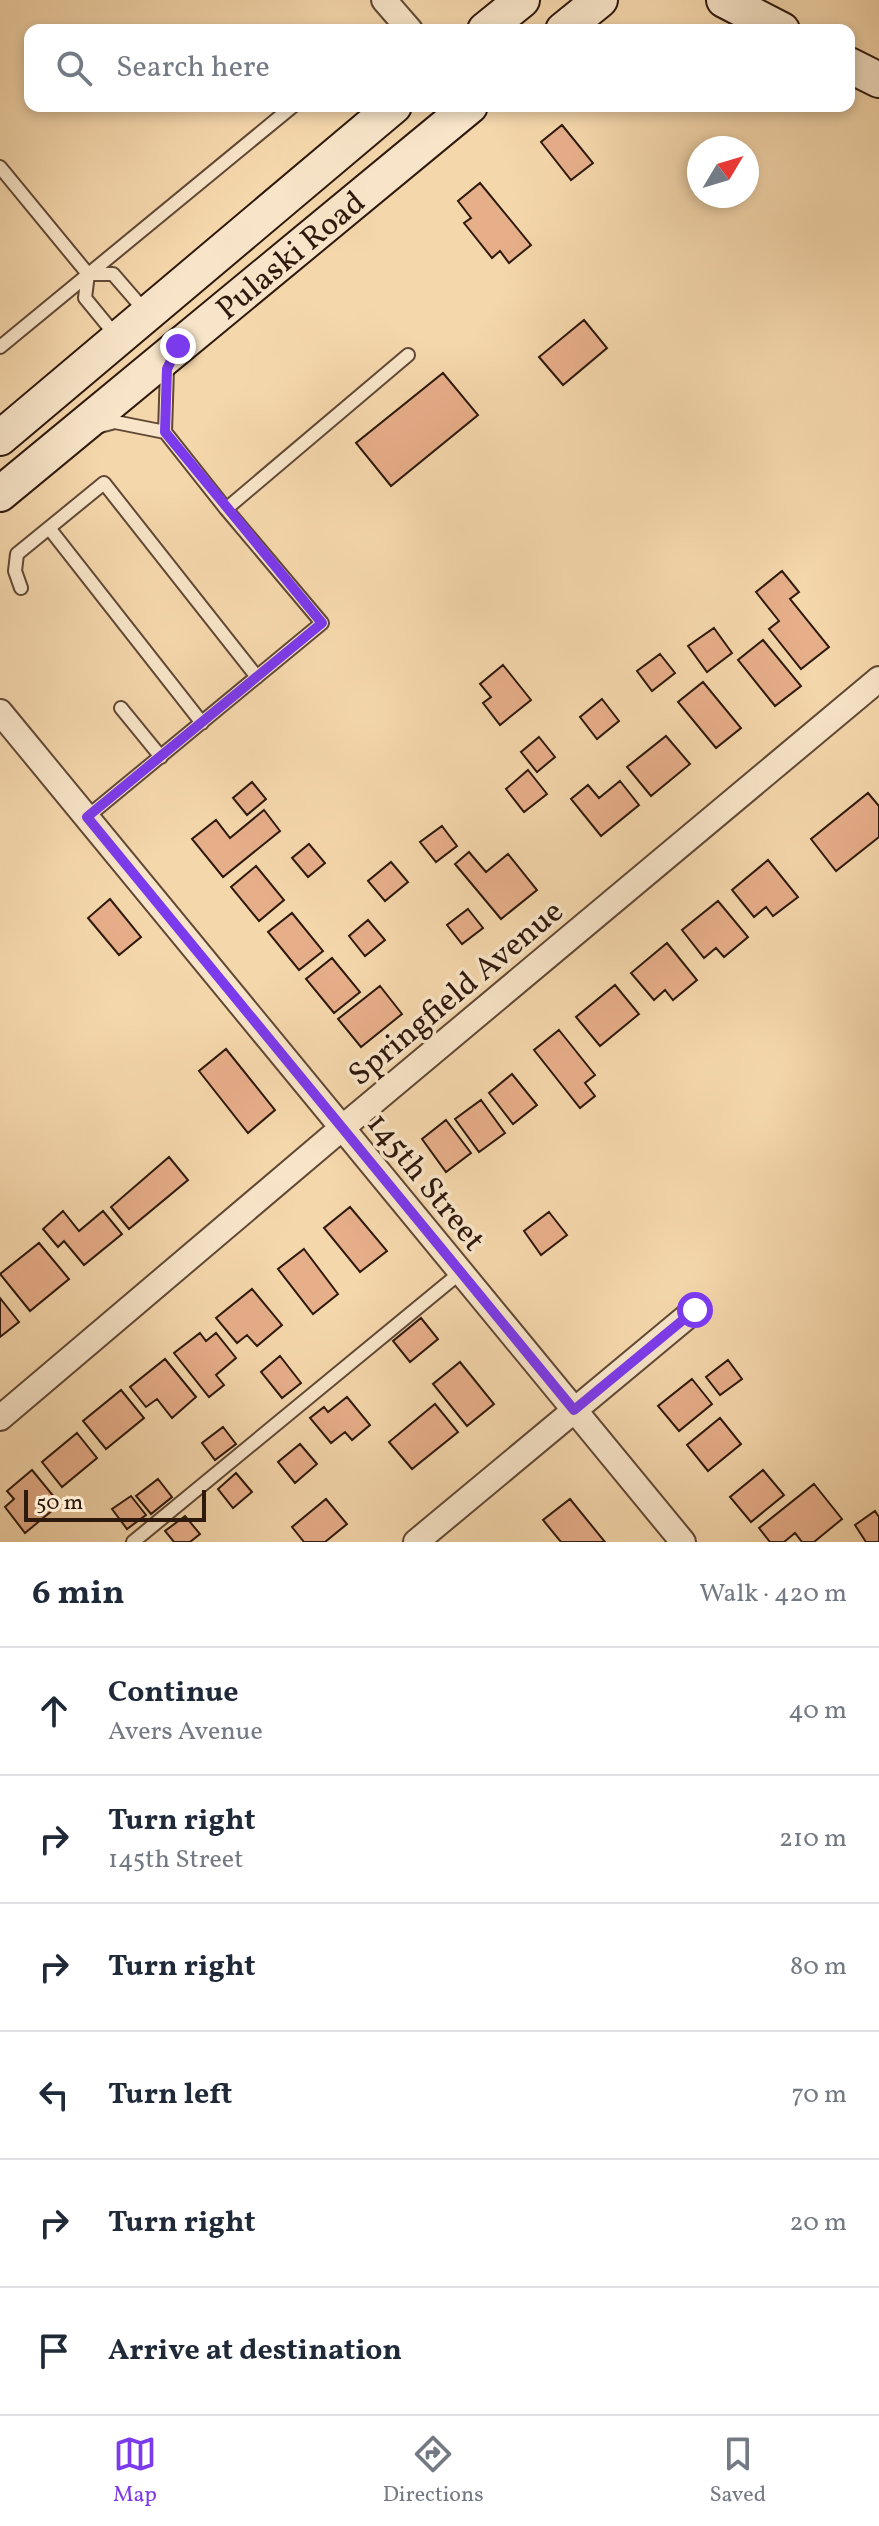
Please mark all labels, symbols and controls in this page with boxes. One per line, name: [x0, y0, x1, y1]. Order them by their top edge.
search box: [24, 24, 855, 112]
icon: search: [52, 46, 96, 90]
text: Search here: [116, 47, 270, 89]
north arrow: [687, 136, 759, 208]
street label: Pulaski Road: [208, 182, 376, 332]
route end: [160, 328, 196, 364]
street label: Springfield Avenue: [340, 891, 574, 1097]
street label: 145th Street: [355, 1104, 494, 1261]
route start: [677, 1292, 713, 1328]
scale bar: [24, 1486, 206, 1522]
text: 50 m: [36, 1488, 83, 1519]
text: 6 min: [32, 1571, 125, 1618]
text: Walk · 420 m: [699, 1576, 847, 1612]
text: Continue: [108, 1672, 239, 1714]
icon: ahead: [32, 1689, 76, 1733]
text: 40 m: [788, 1693, 847, 1729]
text: Avers Avenue: [108, 1714, 263, 1750]
text: Turn right: [108, 1800, 256, 1842]
icon: right: [32, 1817, 76, 1861]
text: 210 m: [779, 1821, 847, 1857]
text: 145th Street: [108, 1842, 243, 1878]
icon: right: [32, 1945, 76, 1989]
text: Turn right: [108, 1946, 256, 1988]
text: 80 m: [790, 1949, 847, 1985]
icon: left: [32, 2073, 76, 2117]
text: Turn left: [108, 2074, 232, 2116]
text: 70 m: [792, 2077, 847, 2113]
icon: right: [32, 2201, 76, 2245]
text: Turn right: [108, 2202, 256, 2244]
text: 20 m: [789, 2205, 847, 2241]
icon: arrive: [32, 2329, 76, 2373]
text: Arrive at destination: [108, 2330, 402, 2372]
tab: Map: [113, 2432, 157, 2511]
tab: Directions: [383, 2432, 484, 2511]
tab: Saved: [709, 2432, 766, 2511]

